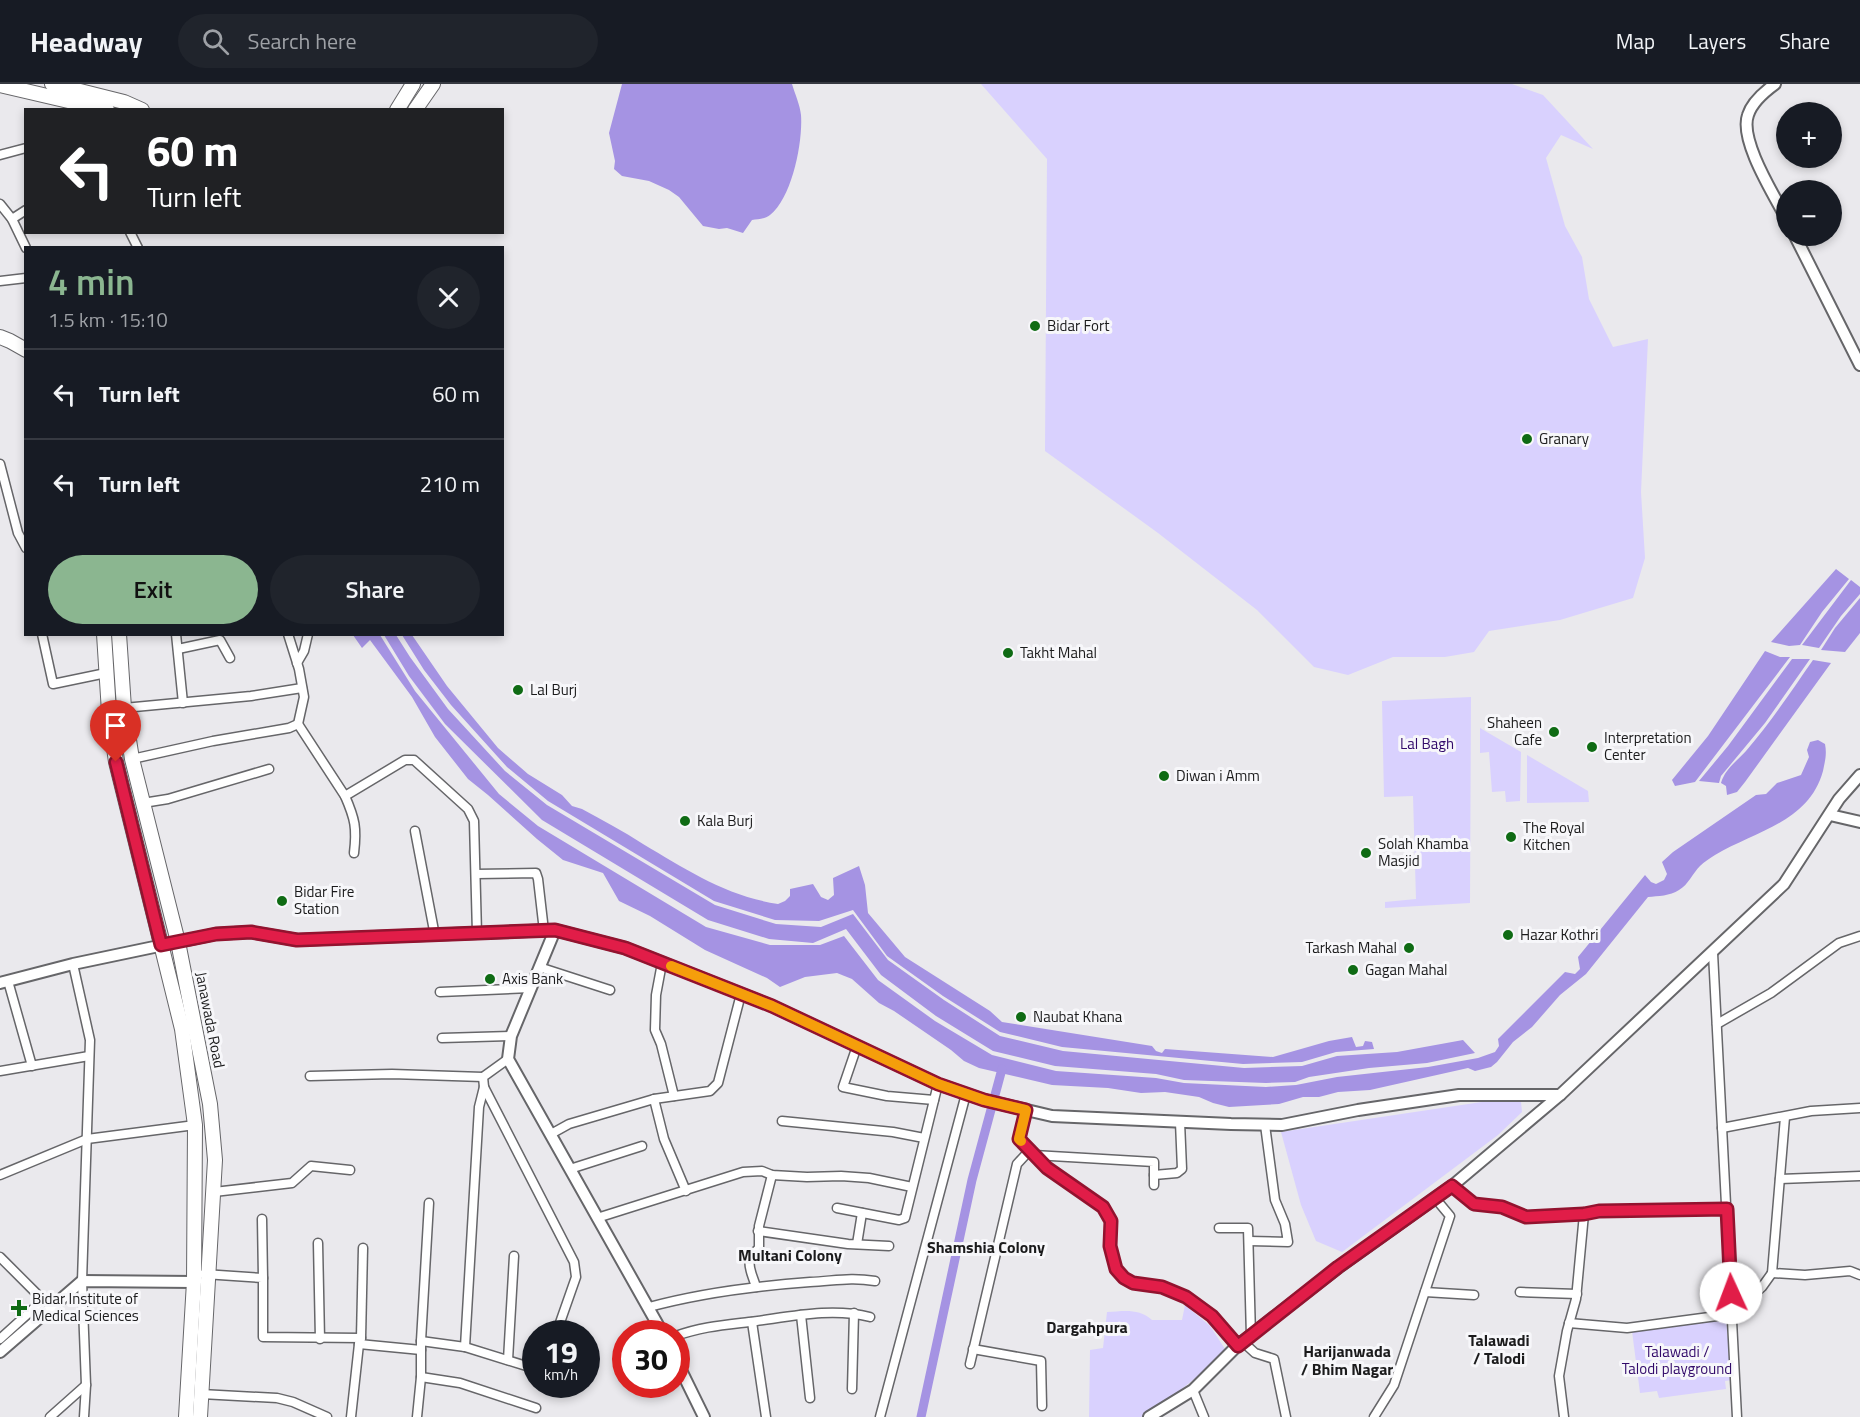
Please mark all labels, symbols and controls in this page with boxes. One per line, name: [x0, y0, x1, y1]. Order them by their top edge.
search box: [178, 14, 598, 68]
text: Headway: [30, 20, 142, 63]
text: Search here: [247, 24, 357, 58]
icon: search: [199, 25, 232, 58]
text: Map: [1616, 25, 1655, 57]
text: Layers: [1688, 25, 1746, 57]
text: Share: [1779, 25, 1830, 57]
map controls: [1776, 102, 1842, 246]
button: +: [1776, 102, 1842, 168]
text: 60 m: [147, 118, 239, 182]
icon: left: [48, 132, 126, 210]
text: Turn left: [147, 176, 241, 217]
button: −: [1776, 180, 1842, 246]
text: 4 min: [48, 254, 135, 309]
button: close: [417, 266, 480, 329]
text: 1.5 km · 15:10: [48, 304, 168, 335]
place label: Bidar Fort: [1047, 314, 1110, 337]
marker: Bidar Fort: [1028, 319, 1042, 333]
text: Turn left: [99, 377, 180, 411]
text: 60 m: [432, 377, 480, 411]
icon: left: [48, 378, 81, 411]
place label: Granary: [1539, 427, 1589, 450]
marker: Granary: [1520, 432, 1534, 446]
text: Turn left: [99, 467, 180, 501]
text: 210 m: [420, 467, 480, 501]
icon: left: [48, 468, 81, 501]
button: Exit: [48, 555, 258, 624]
button: Share: [270, 555, 480, 624]
place label: Takht Mahal: [1020, 641, 1097, 664]
marker: Takht Mahal: [1001, 646, 1015, 660]
place label: Lal Burj: [530, 678, 577, 701]
marker: Lal Burj: [511, 683, 525, 697]
pin: [90, 700, 141, 762]
icon: arrive: [99, 709, 132, 742]
place label: Shaheen Cafe: [1487, 711, 1542, 751]
marker: Shaheen Cafe: [1547, 725, 1561, 739]
place label: Interpretation Center: [1604, 726, 1692, 766]
park label: Lal Bagh: [1400, 732, 1454, 755]
marker: Interpretation Center: [1585, 740, 1599, 754]
place label: Diwan i Amm: [1176, 764, 1260, 787]
marker: Diwan i Amm: [1157, 769, 1171, 783]
place label: Kala Burj: [697, 809, 753, 832]
marker: Kala Burj: [678, 814, 692, 828]
place label: The Royal Kitchen: [1523, 816, 1585, 856]
marker: The Royal Kitchen: [1504, 830, 1518, 844]
place label: Solah Khamba Masjid: [1378, 832, 1469, 872]
marker: Solah Khamba Masjid: [1359, 846, 1373, 860]
place label: Bidar Fire Station: [294, 880, 354, 920]
marker: Bidar Fire Station: [275, 894, 289, 908]
place label: Hazar Kothri: [1520, 923, 1598, 946]
marker: Hazar Kothri: [1501, 928, 1515, 942]
place label: Tarkash Mahal: [1306, 936, 1397, 959]
marker: Tarkash Mahal: [1402, 941, 1416, 955]
place label: Gagan Mahal: [1365, 958, 1448, 981]
marker: Gagan Mahal: [1346, 963, 1360, 977]
place label: Axis Bank: [502, 967, 563, 990]
street label: Janawada Road: [190, 970, 231, 1070]
marker: Axis Bank: [483, 972, 497, 986]
place label: Naubat Khana: [1033, 1005, 1123, 1028]
marker: Naubat Khana: [1014, 1010, 1028, 1024]
district label: Shamshia Colony: [927, 1235, 1045, 1259]
district label: Multani Colony: [738, 1243, 842, 1267]
position arrow: [1699, 1261, 1763, 1325]
place label: Bidar Institute of Medical Sciences: [32, 1287, 139, 1327]
marker: Bidar Institute of Medical Sciences: [10, 1299, 28, 1317]
district label: Dargahpura: [1046, 1315, 1128, 1339]
speed limit sign: 30: [612, 1320, 690, 1398]
district label: Talawadi / Talodi: [1468, 1328, 1530, 1370]
text: 19: [544, 1329, 578, 1375]
district label: Harijanwada / Bhim Nagar: [1301, 1339, 1393, 1381]
park label: Talawadi / Talodi playground: [1622, 1340, 1732, 1380]
text: km/h: [544, 1363, 578, 1386]

